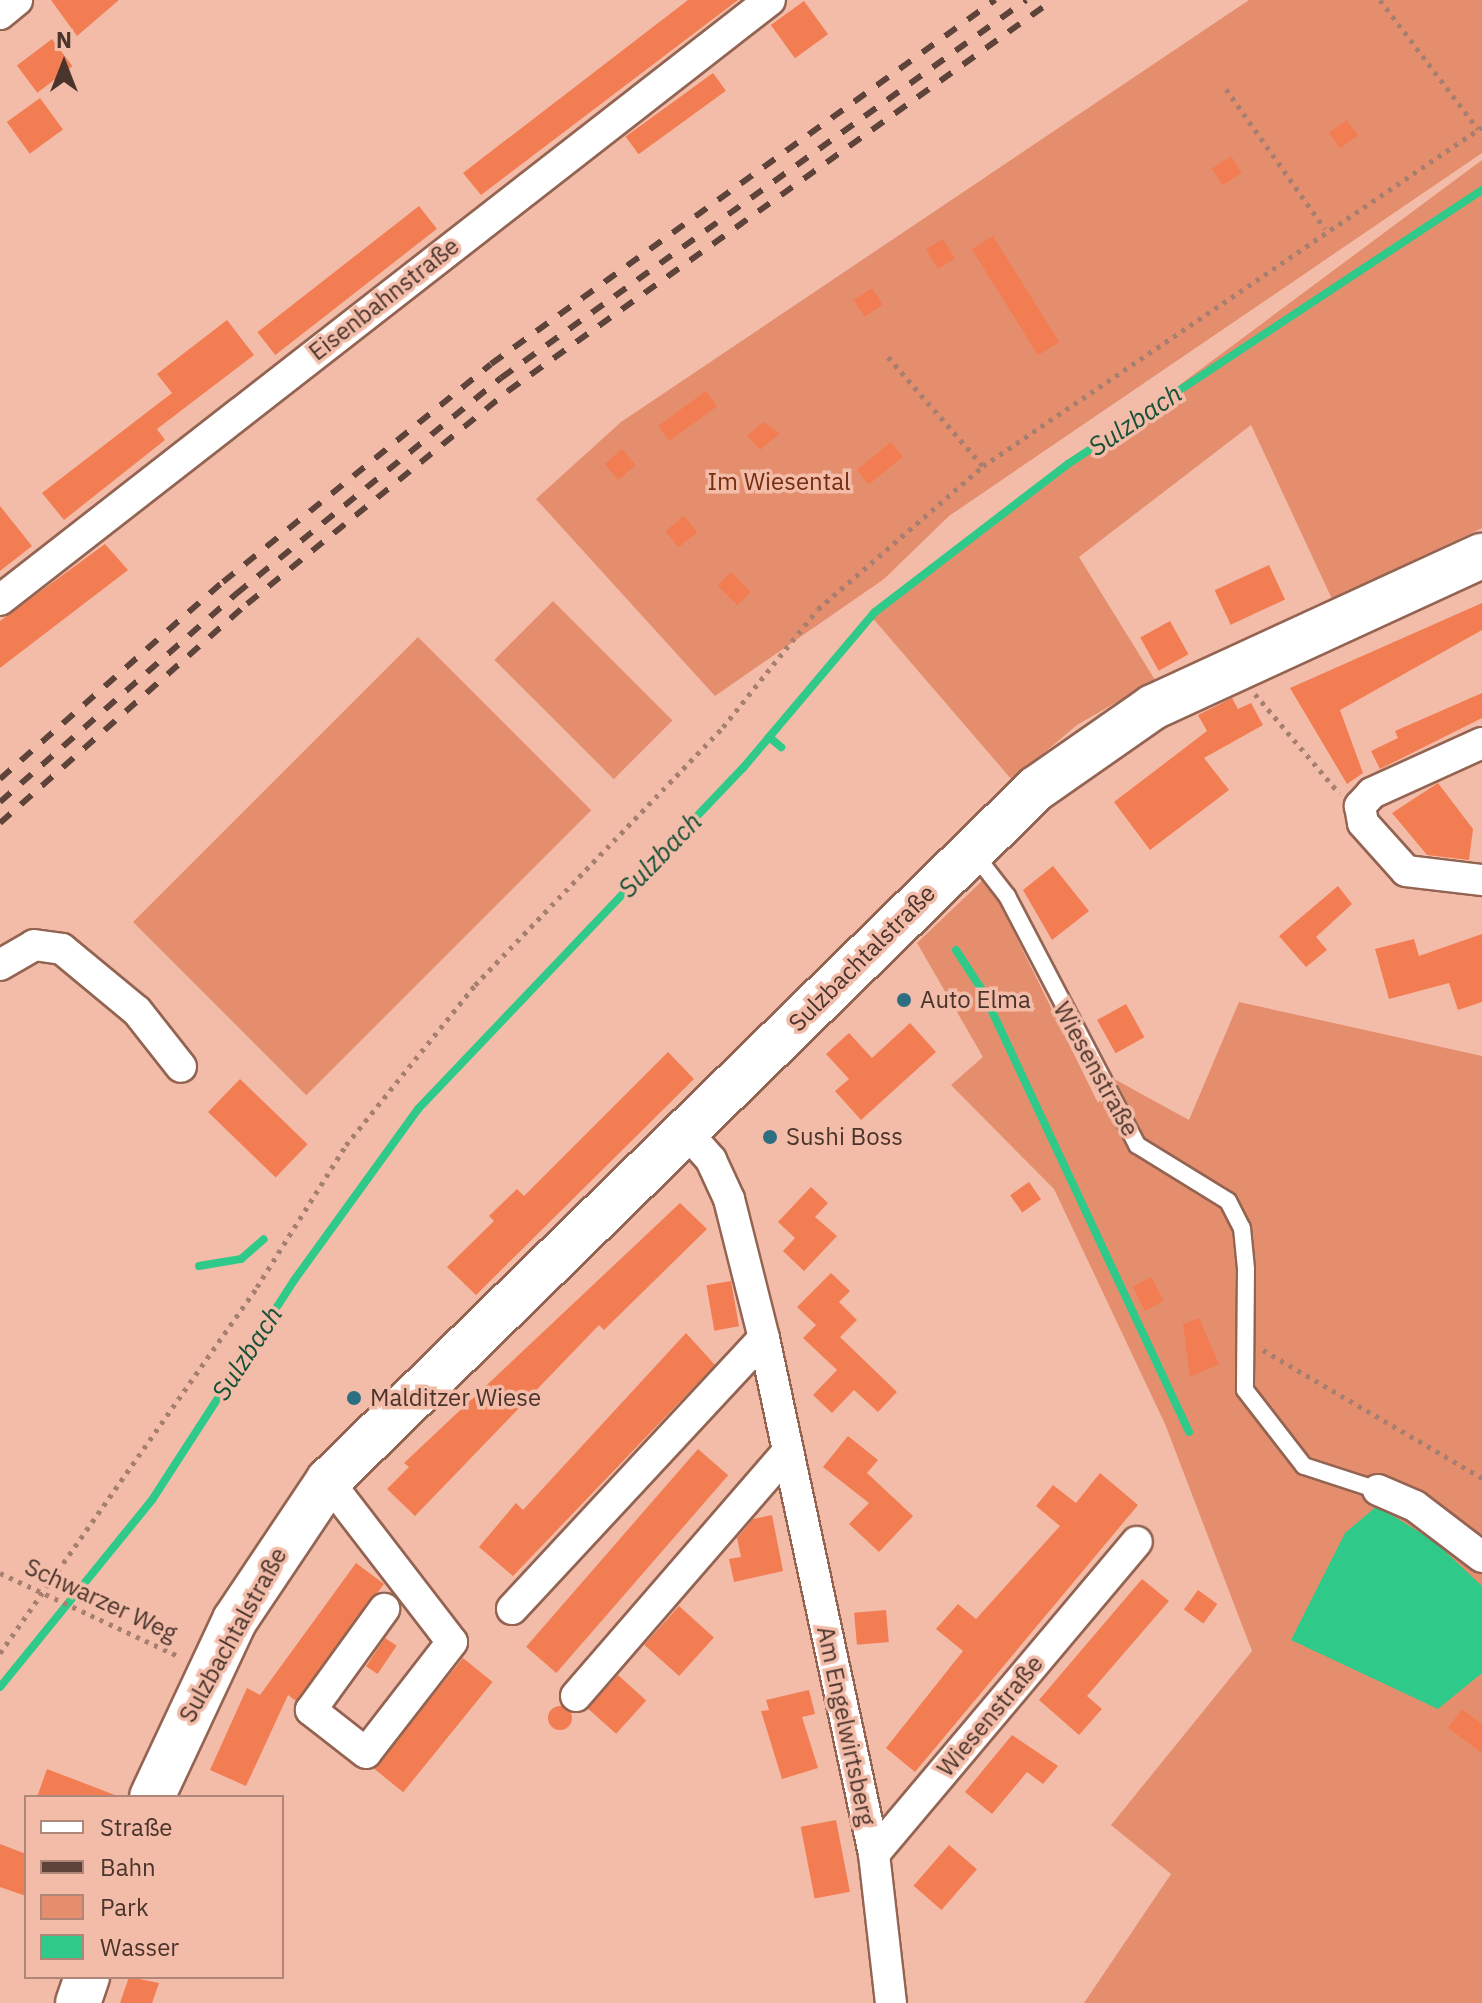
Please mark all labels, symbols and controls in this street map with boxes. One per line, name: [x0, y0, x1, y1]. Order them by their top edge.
north arrow: [24, 24, 104, 104]
text: N: [56, 25, 72, 54]
street label: Eisenbahnstraße: [303, 231, 465, 367]
water label: Sulzbach: [1082, 378, 1188, 462]
park label: Im Wiesental: [707, 468, 851, 496]
water label: Sulzbach: [612, 806, 708, 904]
street label: Sulzbachtalstraße: [783, 879, 941, 1037]
place label: Auto Elma: [920, 986, 1031, 1014]
marker: Auto Elma: [895, 991, 913, 1009]
street label: Wiesenstraße: [1047, 997, 1145, 1141]
place label: Sushi Boss: [786, 1123, 903, 1151]
marker: Sushi Boss: [761, 1128, 779, 1146]
water label: Sulzbach: [205, 1300, 289, 1406]
place label: Malditzer Wiese: [370, 1384, 541, 1412]
marker: Malditzer Wiese: [345, 1389, 363, 1407]
street label: Sulzbachtalstraße: [173, 1543, 293, 1727]
street label: Schwarzer Weg: [20, 1552, 182, 1648]
street label: Am Engelwirtsberg: [811, 1624, 881, 1828]
street label: Wiesenstraße: [931, 1650, 1049, 1782]
legend: [24, 1795, 284, 1979]
text: Straße: [100, 1811, 172, 1843]
text: Bahn: [100, 1851, 156, 1883]
text: Park: [100, 1891, 149, 1923]
text: Wasser: [100, 1931, 179, 1963]

